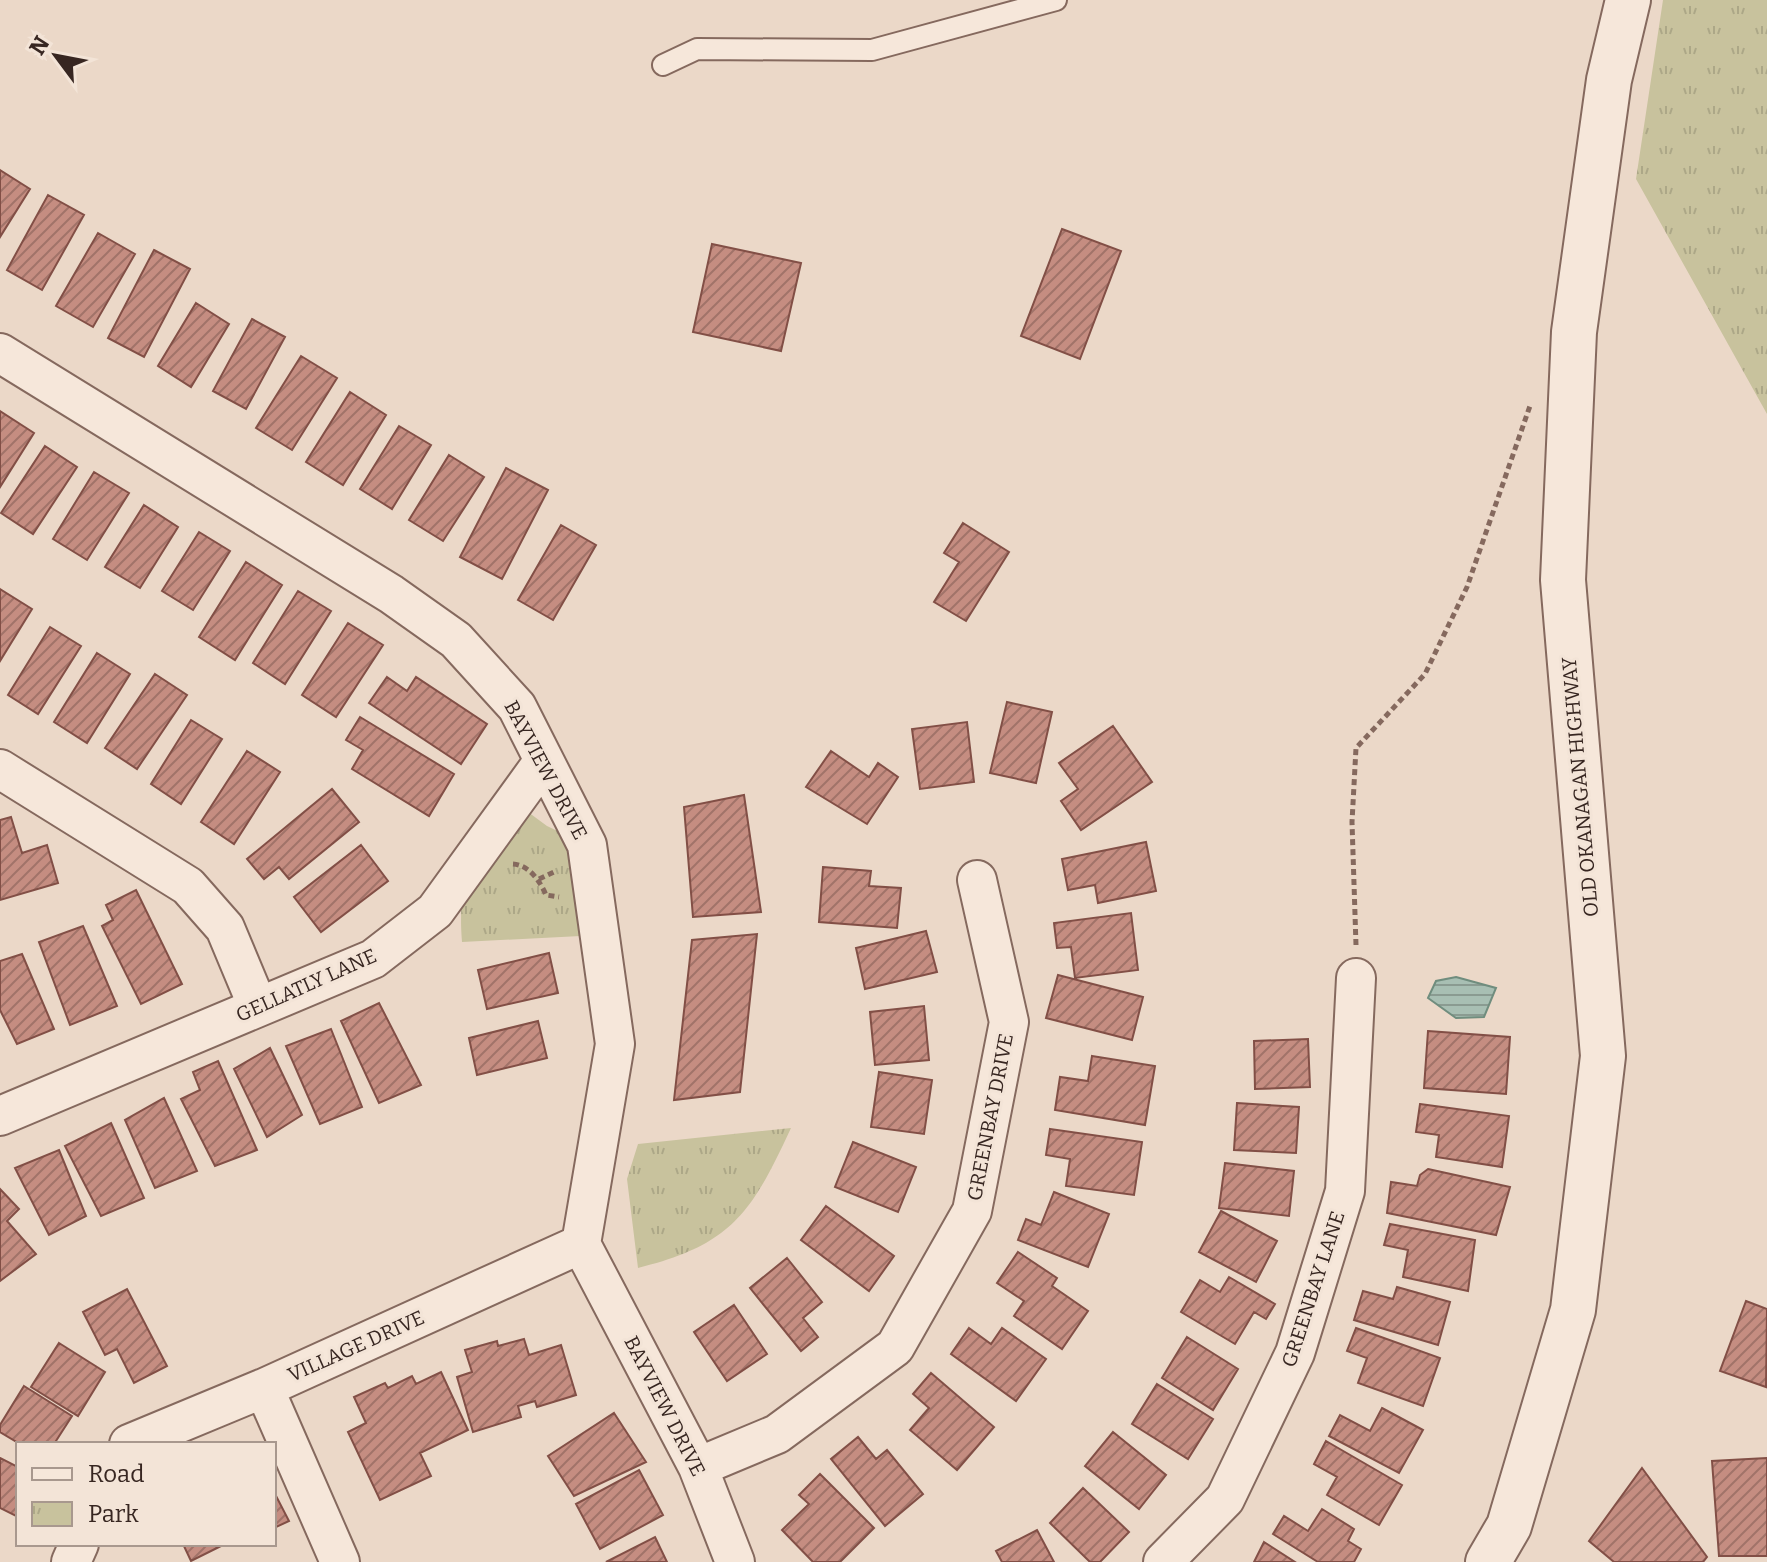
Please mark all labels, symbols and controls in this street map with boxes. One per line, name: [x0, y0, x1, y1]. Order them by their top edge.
north arrow: [16, 16, 96, 96]
text: N: [24, 31, 55, 60]
street label: OLD OKANAGAN HIGHWAY: [1557, 656, 1603, 918]
street label: BAYVIEW DRIVE: [499, 696, 593, 844]
street label: GELLATLY LANE: [232, 943, 380, 1027]
street label: GREENBAY DRIVE: [962, 1031, 1018, 1203]
street label: GREENBAY LANE: [1276, 1208, 1350, 1370]
street label: VILLAGE DRIVE: [284, 1305, 428, 1387]
street label: BAYVIEW DRIVE: [619, 1332, 711, 1480]
legend: [16, 1442, 276, 1546]
text: Road: [88, 1460, 144, 1488]
text: Park: [88, 1500, 139, 1528]

